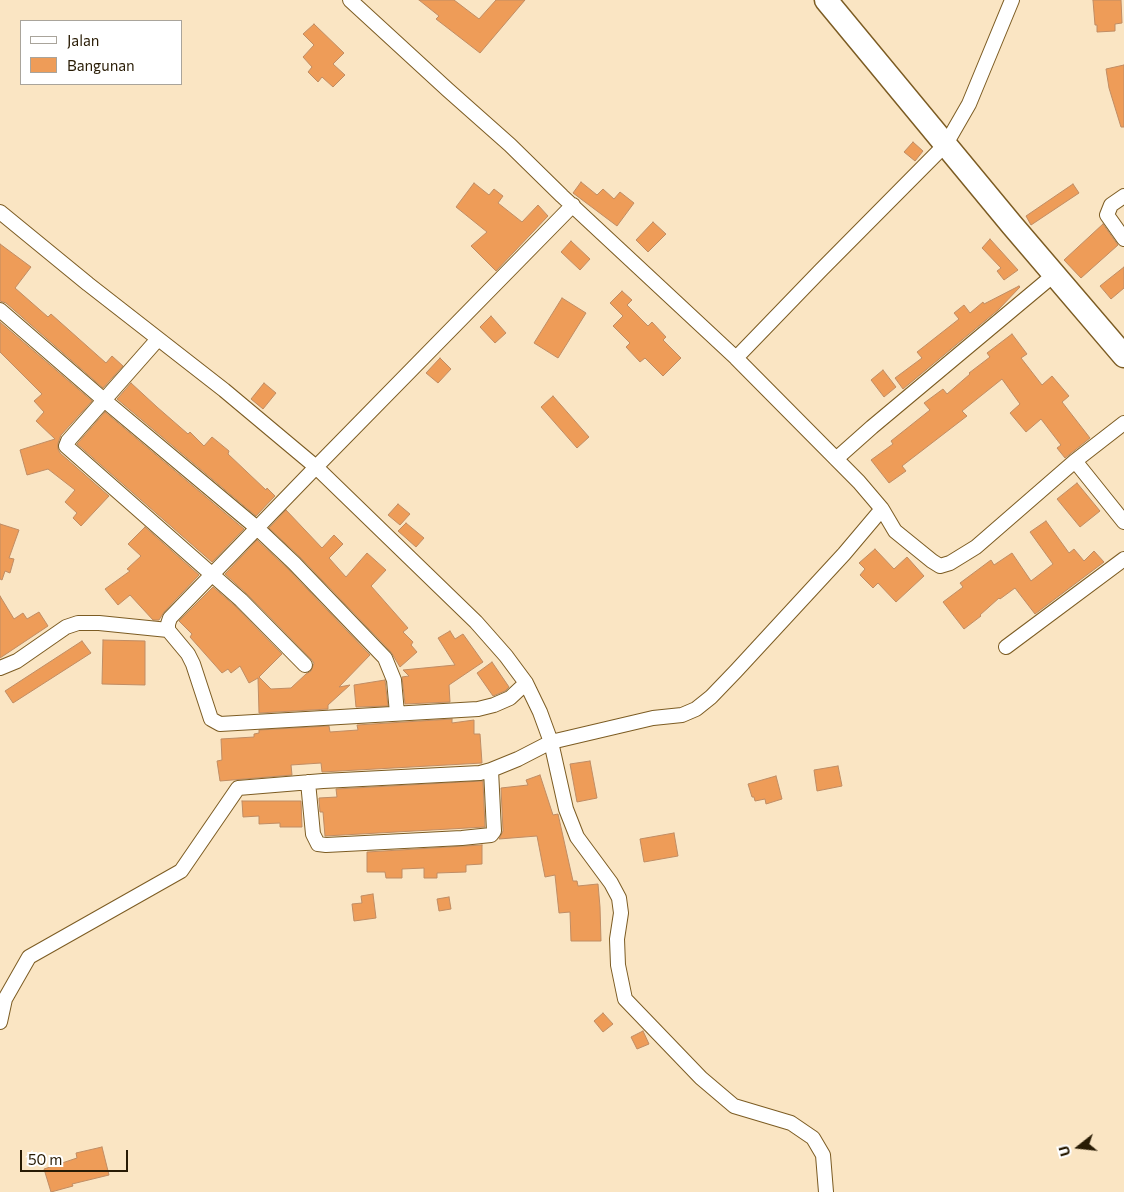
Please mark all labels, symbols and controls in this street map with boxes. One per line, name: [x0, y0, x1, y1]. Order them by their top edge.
legend: [20, 20, 182, 85]
text: Jalan: [67, 31, 99, 49]
text: Bangunan: [67, 56, 135, 74]
north arrow: [1054, 1122, 1104, 1172]
scale bar: [22, 1140, 130, 1172]
text: U: [1055, 1144, 1074, 1159]
text: 50 m: [28, 1150, 62, 1168]

